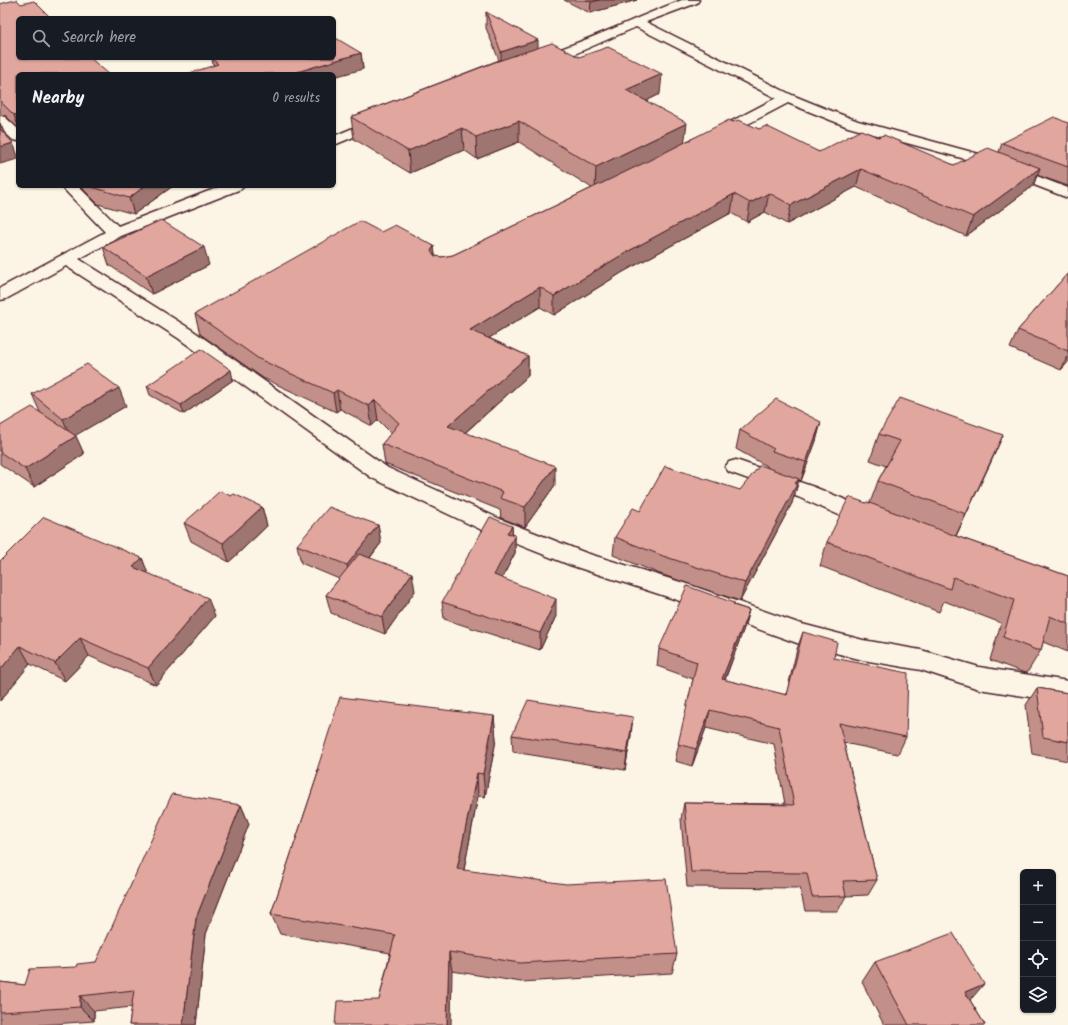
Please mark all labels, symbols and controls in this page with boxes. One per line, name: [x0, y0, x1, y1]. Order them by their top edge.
search box: [16, 16, 336, 60]
text: Search here: [62, 26, 136, 50]
icon: search: [30, 27, 52, 49]
text: Nearby: [32, 85, 84, 112]
text: 0 results: [273, 88, 320, 109]
map controls: [1020, 869, 1056, 1013]
button: +: [1020, 869, 1056, 905]
button: −: [1020, 905, 1056, 941]
button: locate: [1020, 941, 1056, 977]
button: layers: [1020, 977, 1056, 1013]

